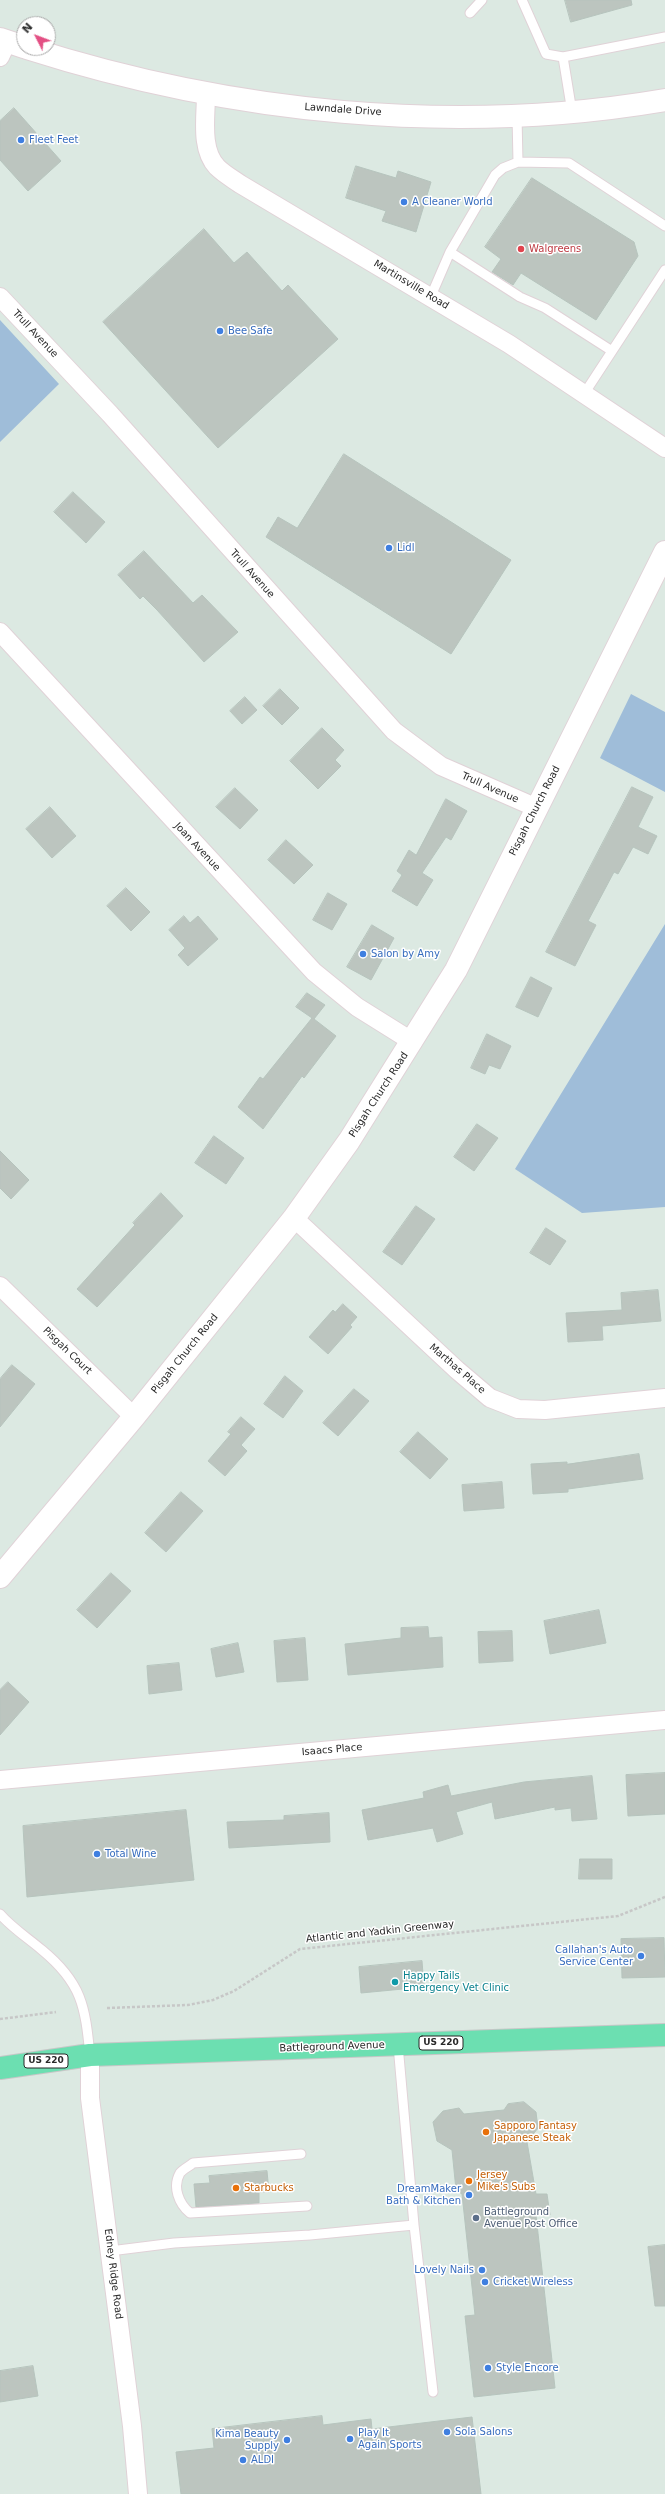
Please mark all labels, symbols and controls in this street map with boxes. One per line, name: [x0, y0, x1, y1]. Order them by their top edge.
north arrow: [16, 16, 56, 56]
text: N: [20, 21, 35, 36]
street label: Lawndale Drive: [304, 101, 382, 119]
place label: Fleet Feet: [29, 134, 78, 146]
marker: Fleet Feet: [16, 135, 26, 145]
place label: A Cleaner World: [412, 196, 492, 208]
marker: A Cleaner World: [399, 197, 409, 207]
place label: Walgreens: [529, 243, 581, 255]
marker: Walgreens: [516, 244, 526, 254]
street label: Martinsville Road: [371, 258, 451, 312]
street label: Trull Avenue: [10, 308, 60, 360]
place label: Bee Safe: [228, 325, 272, 337]
marker: Bee Safe: [215, 326, 225, 336]
place label: Lidl: [397, 542, 414, 554]
marker: Lidl: [384, 543, 394, 553]
street label: Trull Avenue: [227, 547, 277, 601]
street label: Pisgah Church Road: [507, 764, 563, 858]
street label: Trull Avenue: [460, 770, 520, 806]
street label: Joan Avenue: [172, 820, 222, 874]
place label: Salon by Amy: [371, 948, 440, 960]
marker: Salon by Amy: [358, 949, 368, 959]
street label: Pisgah Church Road: [347, 1050, 411, 1140]
street label: Pisgah Church Road: [149, 1312, 221, 1396]
street label: Pisgah Court: [40, 1325, 94, 1377]
street label: Marthas Place: [427, 1341, 487, 1397]
street label: Isaacs Place: [301, 1741, 363, 1759]
place label: Total Wine: [105, 1848, 156, 1860]
marker: Total Wine: [92, 1849, 102, 1859]
street label: Atlantic and Yadkin Greenway: [305, 1918, 455, 1946]
place label: Callahan's Auto Service Center: [555, 1944, 633, 1968]
marker: Callahan's Auto Service Center: [636, 1951, 646, 1961]
place label: Happy Tails Emergency Vet Clinic: [403, 1970, 509, 1994]
marker: Happy Tails Emergency Vet Clinic: [390, 1977, 400, 1987]
road number: US 220: [419, 2036, 463, 2050]
street label: Battleground Avenue: [279, 2039, 385, 2055]
road number: US 220: [24, 2054, 68, 2068]
place label: Sapporo Fantasy Japanese Steak: [494, 2120, 577, 2144]
marker: Sapporo Fantasy Japanese Steak: [481, 2127, 491, 2137]
place label: Jersey Mike's Subs: [477, 2169, 535, 2192]
marker: Jersey Mike's Subs: [464, 2176, 474, 2186]
place label: Starbucks: [244, 2182, 294, 2194]
marker: Starbucks: [231, 2183, 241, 2193]
place label: DreamMaker Bath & Kitchen: [386, 2183, 461, 2206]
marker: DreamMaker Bath & Kitchen: [464, 2190, 474, 2200]
place label: Battleground Avenue Post Office: [484, 2206, 578, 2230]
marker: Battleground Avenue Post Office: [471, 2213, 481, 2223]
street label: Edney Ridge Road: [101, 2228, 125, 2320]
place label: Lovely Nails: [414, 2264, 474, 2276]
marker: Lovely Nails: [477, 2265, 487, 2275]
place label: Cricket Wireless: [493, 2276, 573, 2288]
marker: Cricket Wireless: [480, 2277, 490, 2287]
place label: Style Encore: [496, 2362, 559, 2374]
marker: Style Encore: [483, 2363, 493, 2373]
place label: Sola Salons: [455, 2426, 512, 2438]
place label: Play It Again Sports: [358, 2427, 422, 2450]
marker: Sola Salons: [442, 2427, 452, 2437]
place label: Kima Beauty Supply: [215, 2428, 279, 2452]
marker: Play It Again Sports: [345, 2434, 355, 2444]
marker: Kima Beauty Supply: [282, 2435, 292, 2445]
place label: ALDI: [251, 2454, 274, 2466]
marker: ALDI: [238, 2455, 248, 2465]

